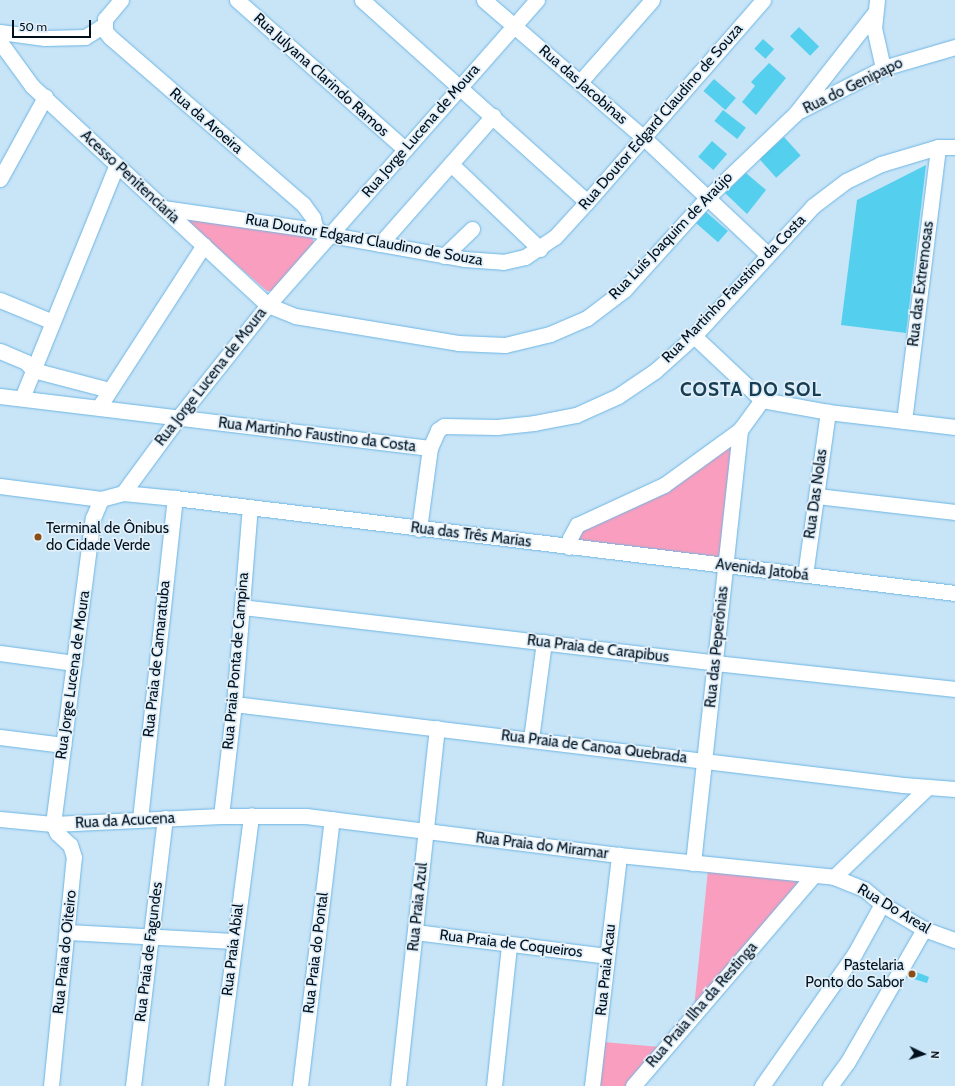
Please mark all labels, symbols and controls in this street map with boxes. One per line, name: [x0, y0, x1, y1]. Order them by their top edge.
street label: Rua Julyana Clarindo Ramos: [250, 9, 392, 141]
scale bar: [14, 12, 93, 38]
text: 50 m: [19, 19, 47, 34]
street label: Rua Doutor Edgard Claudino de Souza: [575, 20, 747, 214]
street label: Rua das Jacobinas: [535, 42, 631, 128]
street label: Rua do Genipapo: [800, 54, 906, 118]
street label: Rua Jorge Lucena de Moura: [358, 61, 484, 201]
street label: Rua da Aroeira: [166, 84, 246, 158]
street label: Acesso Penitenciaria: [77, 127, 183, 227]
street label: Rua Luís Joaquim de Araújo: [605, 169, 737, 303]
street label: Rua Doutor Edgard Claudino de Souza: [244, 210, 484, 270]
street label: Rua Martinho Faustino da Costa: [658, 211, 810, 367]
street label: Rua das Extremosas: [904, 220, 938, 348]
street label: Rua Jorge Lucena de Moura: [151, 304, 271, 450]
district label: COSTA DO SOL: [680, 379, 822, 401]
street label: Rua Martinho Faustino da Costa: [217, 414, 417, 456]
street label: Rua Das Nolas: [801, 448, 831, 540]
place label: Terminal de Ônibus do Cidade Verde: [46, 519, 169, 554]
street label: Rua das Três Marias: [410, 519, 532, 551]
marker: Terminal de Ônibus do Cidade Verde: [33, 532, 43, 542]
street label: Avenida Jatobá: [714, 555, 810, 585]
street label: Rua Praia Ponta de Campina: [219, 572, 253, 750]
street label: Rua Praia de Camaratuba: [140, 580, 174, 738]
street label: Rua das Peperônias: [702, 585, 732, 709]
street label: Rua Jorge Lucena de Moura: [52, 589, 94, 761]
street label: Rua Praia de Carapibus: [526, 631, 670, 667]
street label: Rua Praia de Canoa Quebrada: [500, 727, 688, 767]
street label: Rua da Acucena: [75, 809, 175, 833]
street label: Rua Praia do Miramar: [475, 829, 609, 863]
street label: Rua Praia Azul: [404, 862, 432, 952]
street label: Rua Do Areal: [854, 880, 934, 938]
street label: Rua Praia de Fagundes: [131, 881, 167, 1023]
street label: Rua Praia do Oiteiro: [50, 889, 80, 1015]
street label: Rua Praia do Pontal: [300, 891, 332, 1015]
street label: Rua Praia Abial: [218, 903, 248, 997]
street label: Rua Praia Acau: [592, 923, 620, 1017]
street label: Rua Praia de Coqueiros: [438, 926, 584, 962]
street label: Rua Praia Ilha da Restinga: [643, 939, 761, 1071]
place label: Pastelaria Ponto do Sabor: [805, 956, 904, 991]
marker: Pastelaria Ponto do Sabor: [907, 969, 917, 979]
north arrow: [903, 1034, 943, 1074]
text: N: [928, 1050, 942, 1059]

